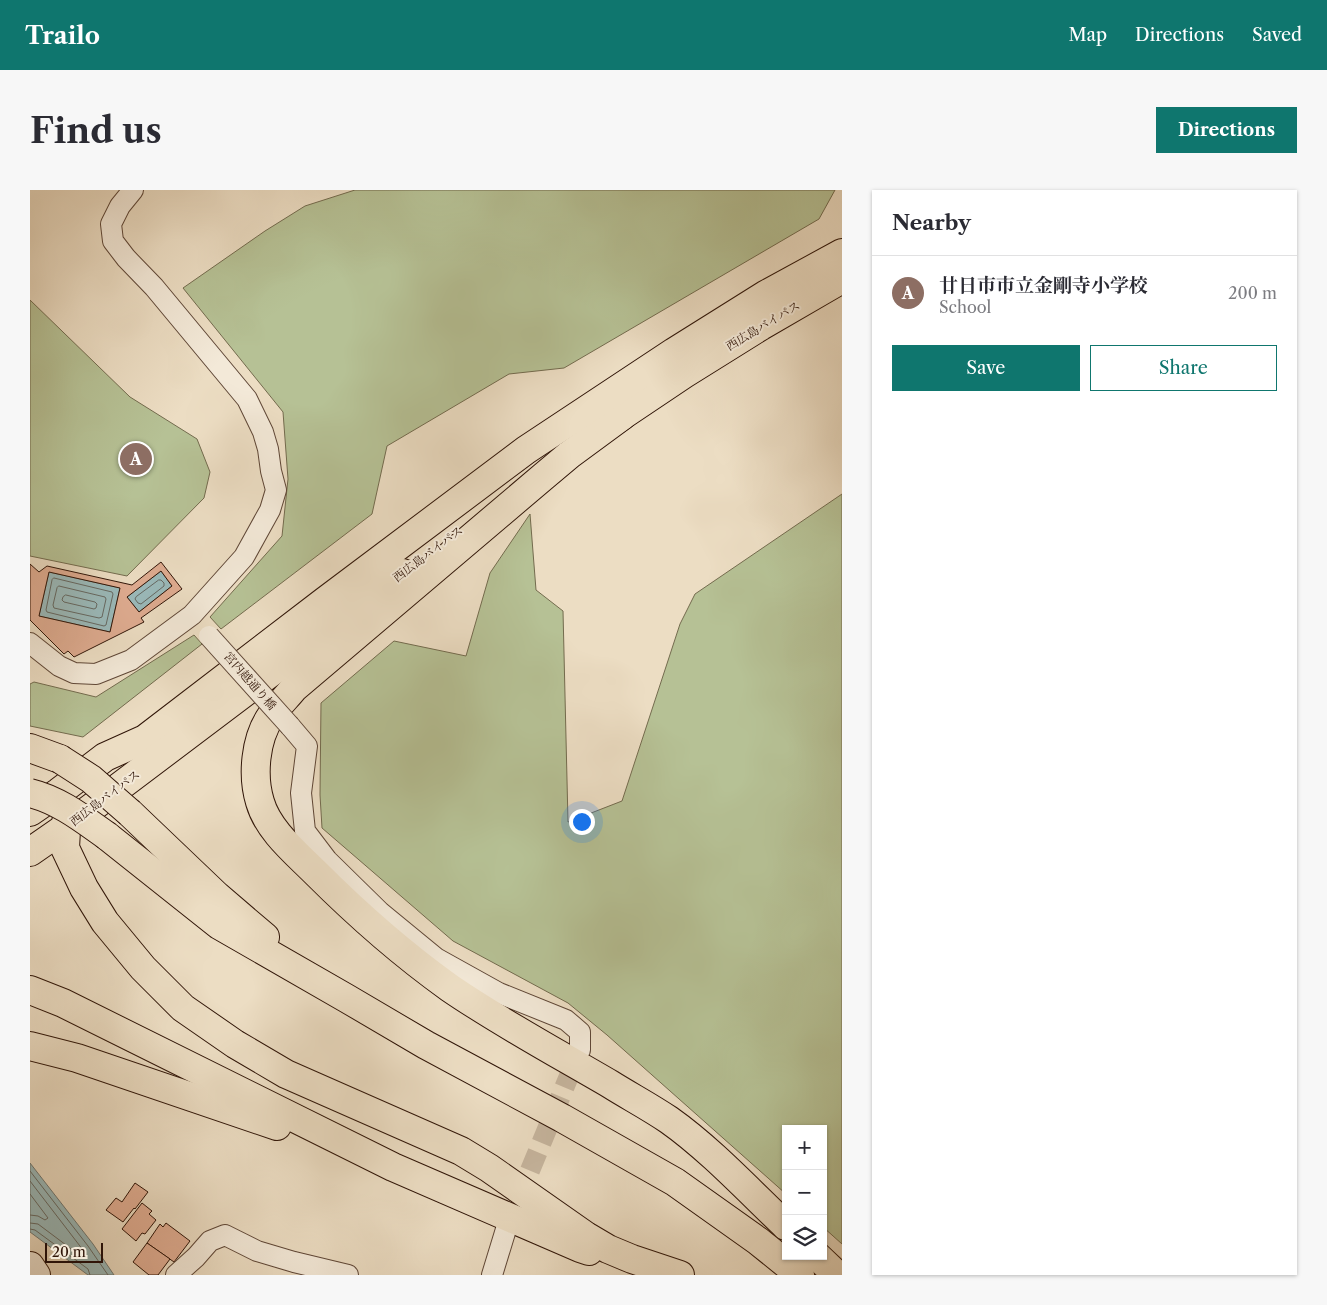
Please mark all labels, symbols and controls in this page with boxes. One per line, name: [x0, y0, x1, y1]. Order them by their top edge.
text: Trailo: [25, 21, 100, 50]
text: Map: [1068, 24, 1107, 46]
text: Directions: [1135, 24, 1224, 46]
text: Saved: [1252, 24, 1302, 46]
button: Directions: [1156, 107, 1297, 153]
text: Find us: [30, 109, 162, 152]
text: Nearby: [892, 210, 971, 235]
text: 廿日市市立金剛寺小学校: [939, 274, 1148, 297]
text: A: [902, 283, 914, 303]
text: 200 m: [1228, 283, 1277, 303]
text: School: [939, 297, 991, 317]
street label: 西広島バイパス: [723, 298, 803, 354]
button: Save: [892, 345, 1080, 391]
button: Share: [1090, 345, 1277, 391]
pin: A: [120, 440, 152, 478]
street label: 西広島バイパス: [390, 522, 466, 585]
street label: 宮内越通り橋: [221, 649, 280, 713]
street label: 西広島バイパス: [67, 766, 143, 829]
your location: [569, 809, 595, 835]
map controls: [782, 1125, 827, 1260]
button: +: [782, 1125, 827, 1170]
button: −: [782, 1170, 827, 1215]
button: layers: [782, 1215, 827, 1260]
scale bar: [45, 1240, 102, 1263]
text: 20 m: [52, 1243, 86, 1261]

